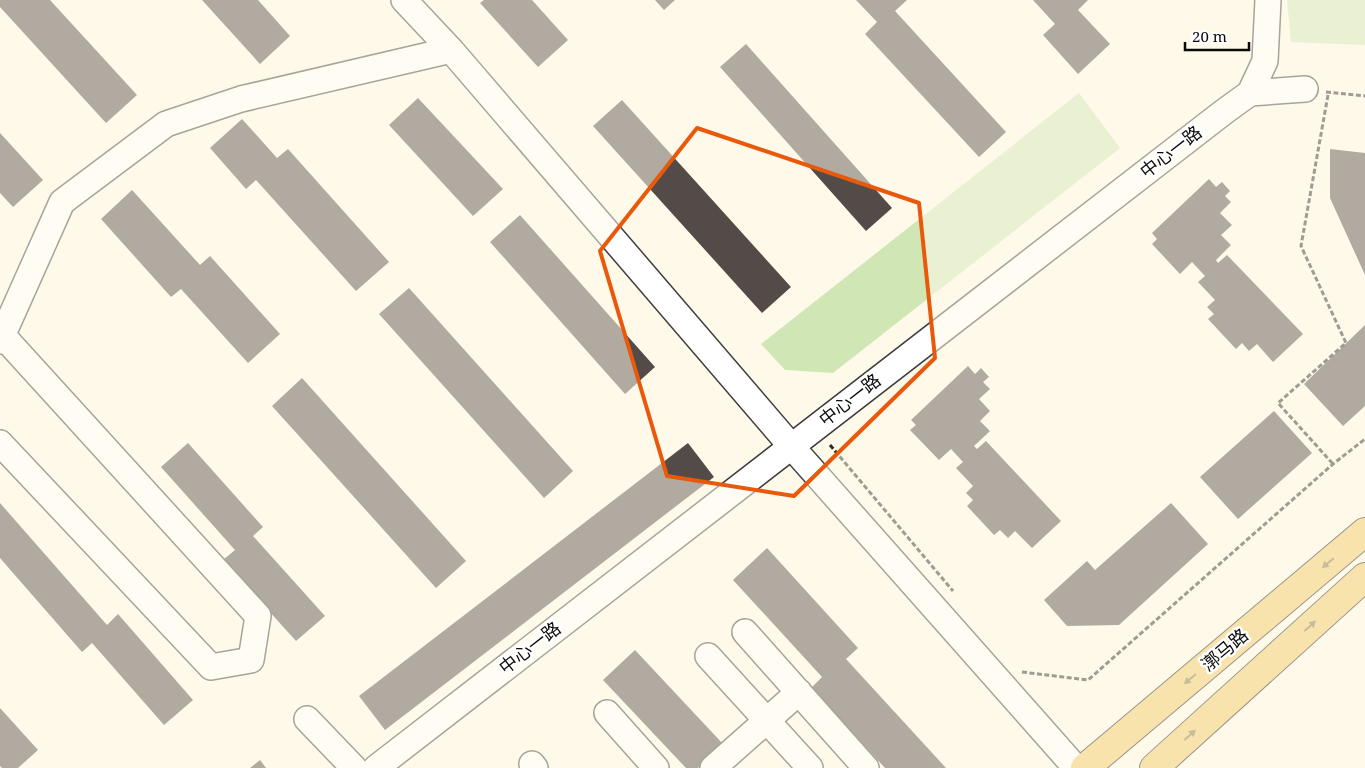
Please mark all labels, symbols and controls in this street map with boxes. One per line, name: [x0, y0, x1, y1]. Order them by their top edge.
scale bar: [1185, 20, 1249, 52]
text: 20 m: [1192, 26, 1227, 46]
street label: 中心一路: [1135, 120, 1206, 183]
street label: 中心一路: [814, 368, 885, 431]
one-way arrow: [1322, 557, 1334, 569]
street label: 中心一路: [494, 616, 565, 679]
one-way arrow: [1304, 621, 1317, 632]
street label: 漷马路: [1196, 623, 1253, 676]
one-way arrow: [1183, 673, 1196, 684]
one-way arrow: [1183, 729, 1195, 741]

